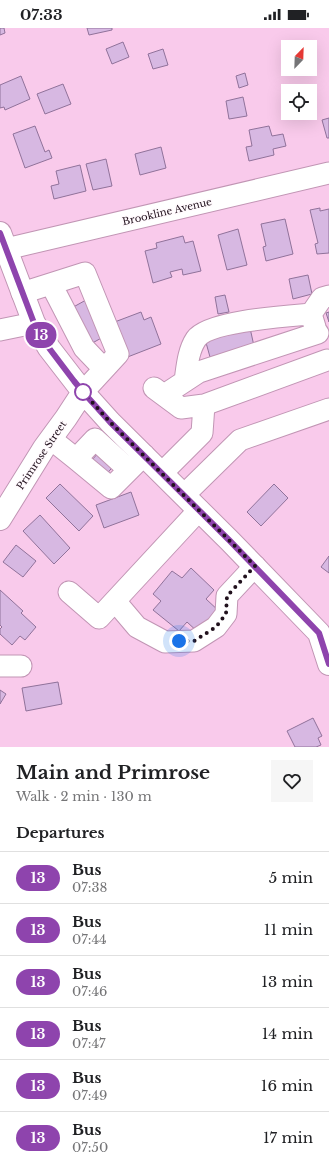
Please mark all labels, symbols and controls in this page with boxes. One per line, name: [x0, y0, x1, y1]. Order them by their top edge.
text: 07:33: [20, 5, 62, 24]
north arrow: [281, 40, 317, 76]
map controls: [281, 40, 317, 120]
button: locate: [281, 84, 317, 120]
street label: Brookline Avenue: [121, 195, 213, 228]
line badge: 13: [23, 322, 59, 348]
text: 13: [33, 326, 49, 344]
unlabelled marker: [74, 383, 92, 401]
street label: Primrose Street: [14, 418, 69, 492]
your location: [169, 631, 189, 651]
button: heart: [271, 760, 313, 802]
text: Main and Primrose: [16, 761, 210, 784]
text: Walk · 2 min · 130 m: [16, 788, 152, 805]
text: Departures: [16, 823, 105, 842]
text: Bus: [72, 860, 102, 879]
text: 5 min: [269, 868, 313, 887]
text: 13: [30, 869, 46, 887]
text: 07:38: [72, 879, 107, 896]
text: Bus: [72, 912, 102, 931]
text: 11 min: [264, 920, 313, 939]
text: 13: [30, 921, 46, 939]
text: 07:44: [72, 931, 107, 948]
text: Bus: [72, 964, 102, 983]
text: 13 min: [261, 972, 313, 991]
text: 13: [30, 973, 46, 991]
text: 07:46: [72, 983, 107, 1000]
text: Bus: [72, 1016, 102, 1035]
text: 14 min: [262, 1024, 313, 1043]
text: 13: [30, 1025, 46, 1043]
text: 07:47: [72, 1035, 106, 1052]
text: Bus: [72, 1068, 102, 1087]
text: 16 min: [261, 1076, 313, 1095]
text: 13: [30, 1077, 46, 1095]
text: 07:49: [72, 1087, 107, 1104]
text: Bus: [72, 1120, 102, 1139]
text: 17 min: [263, 1128, 313, 1147]
text: 13: [30, 1129, 46, 1147]
text: 07:50: [72, 1139, 108, 1156]

